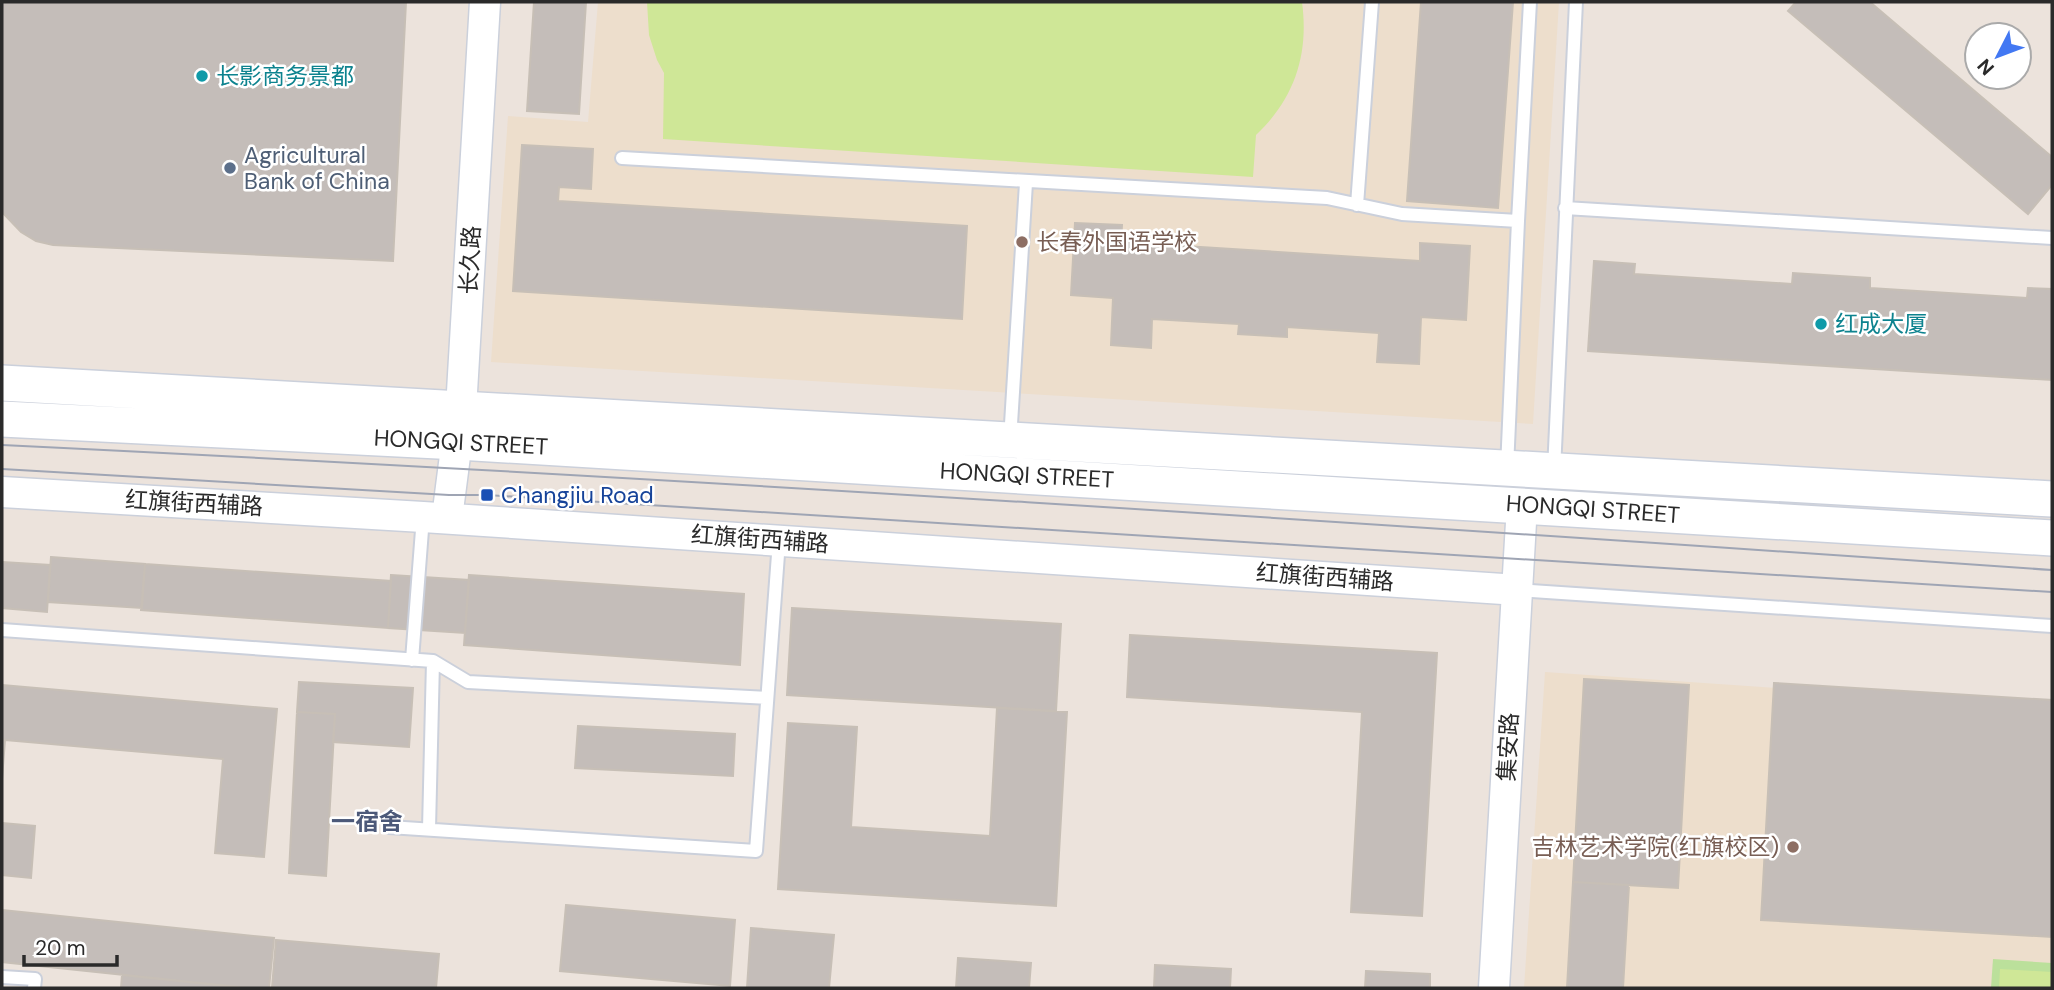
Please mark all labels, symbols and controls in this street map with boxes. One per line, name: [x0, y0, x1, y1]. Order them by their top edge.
north arrow: [1963, 21, 2033, 91]
text: N: [1972, 54, 2000, 81]
place label: 长影商务景都: [216, 61, 354, 91]
marker: 长影商务景都: [194, 68, 210, 84]
place label: Agricultural Bank of China: [244, 140, 390, 196]
marker: Agricultural Bank of China: [222, 160, 238, 176]
street label: 长久路: [453, 225, 487, 295]
place label: 长春外国语学校: [1036, 227, 1197, 257]
marker: 长春外国语学校: [1014, 234, 1030, 250]
place label: 红成大厦: [1835, 309, 1927, 339]
marker: 红成大厦: [1813, 316, 1829, 332]
street label: HONGQI STREET: [373, 422, 549, 462]
street label: HONGQI STREET: [939, 455, 1115, 495]
place label: Changjiu Road: [501, 480, 654, 510]
street label: 红旗街西辅路: [124, 484, 264, 522]
marker: Changjiu Road: [479, 487, 495, 503]
street label: HONGQI STREET: [1505, 488, 1681, 530]
street label: 红旗街西辅路: [690, 519, 830, 559]
street label: 红旗街西辅路: [1255, 557, 1395, 597]
street label: 集安路: [1491, 712, 1525, 782]
district label: 一宿舍: [331, 806, 403, 837]
place label: 吉林艺术学院(红旗校区): [1532, 832, 1779, 862]
marker: 吉林艺术学院(红旗校区): [1785, 839, 1801, 855]
scale bar: [24, 923, 117, 967]
text: 20 m: [35, 934, 86, 962]

